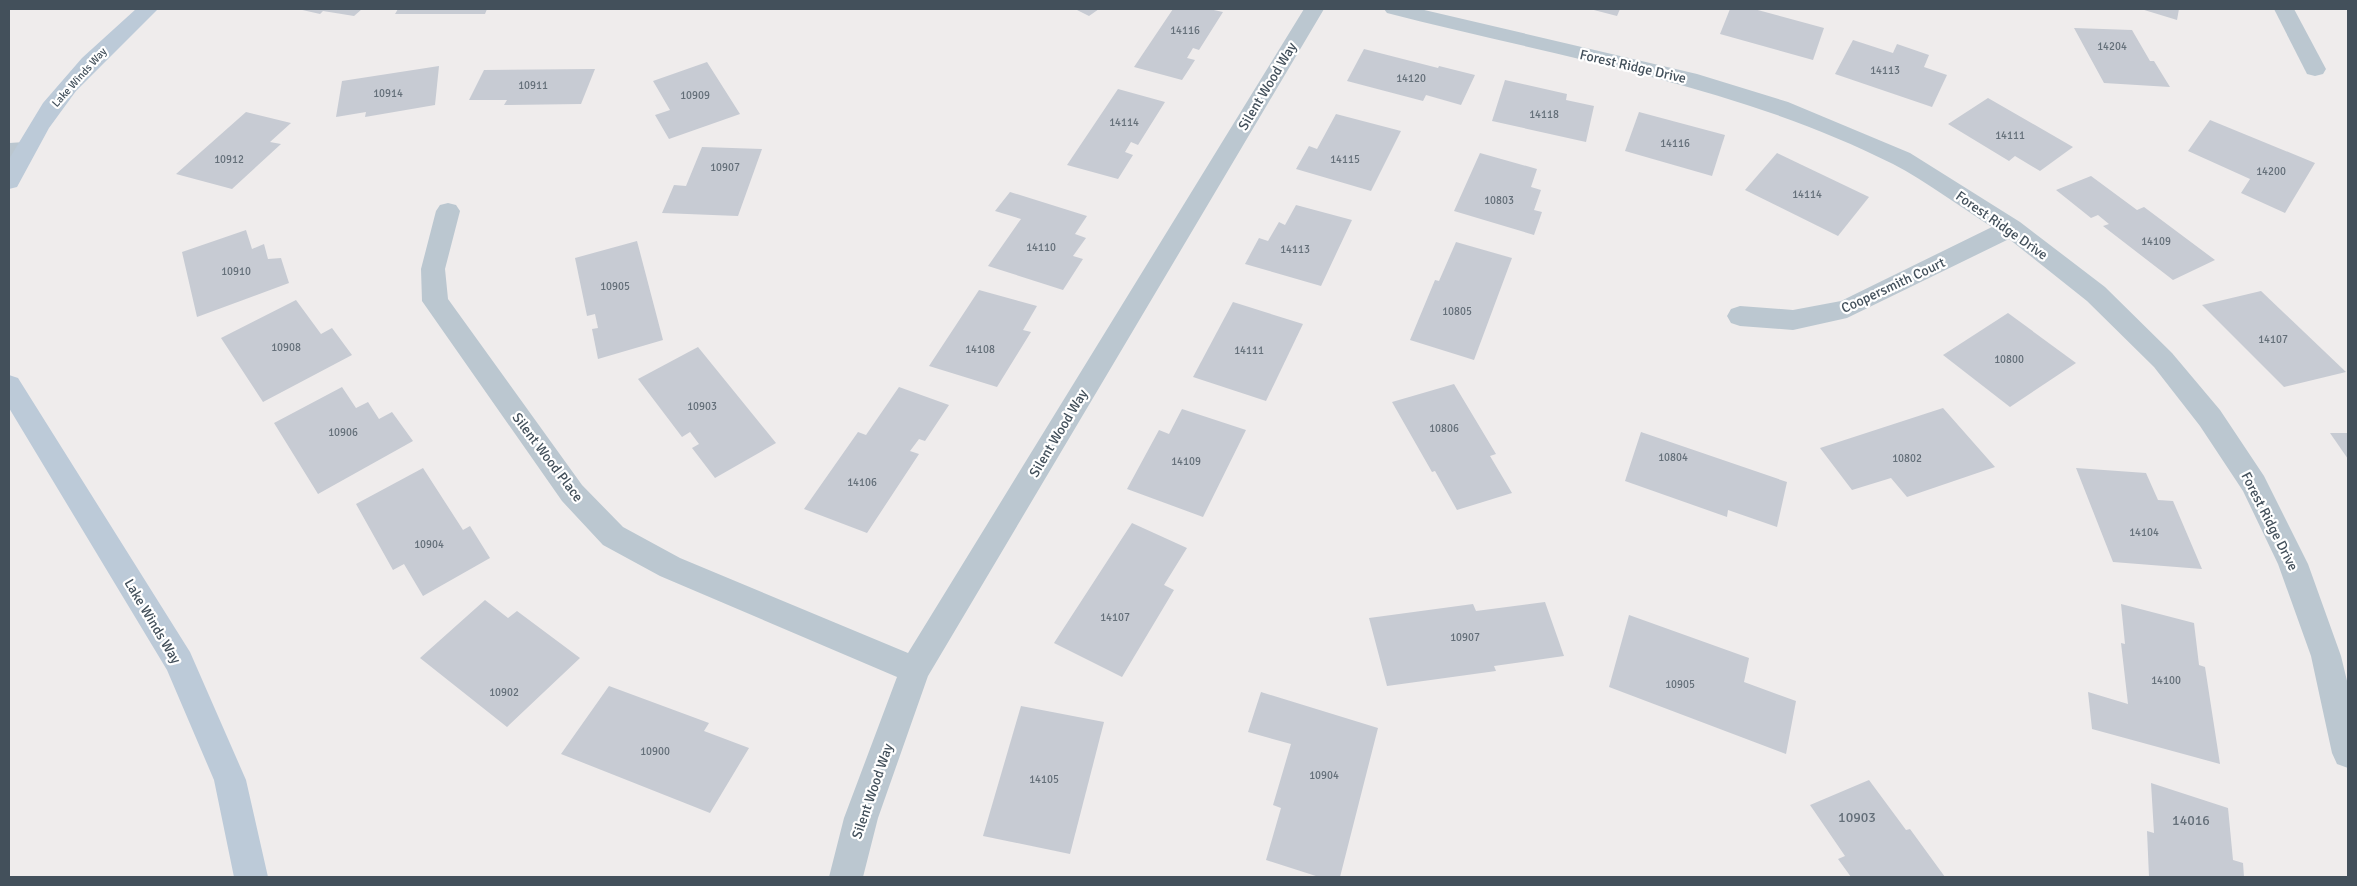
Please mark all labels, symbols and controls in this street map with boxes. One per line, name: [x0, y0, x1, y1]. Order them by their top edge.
house number: 14116: [1170, 24, 1200, 37]
street label: Silent Wood Way: [1235, 39, 1301, 133]
house number: 14204: [2097, 40, 2127, 53]
street label: Lake Winds Way: [49, 44, 110, 110]
street label: Forest Ridge Drive: [1578, 46, 1688, 87]
house number: 14113: [1870, 64, 1900, 77]
house number: 14120: [1396, 72, 1426, 85]
house number: 10911: [518, 79, 548, 92]
house number: 10914: [373, 87, 403, 100]
house number: 10909: [680, 89, 710, 102]
house number: 14118: [1529, 108, 1559, 121]
house number: 14114: [1109, 116, 1139, 129]
house number: 14111: [1995, 129, 2025, 142]
house number: 14116: [1660, 137, 1690, 150]
house number: 10912: [214, 153, 244, 166]
house number: 14115: [1330, 153, 1360, 166]
house number: 10907: [710, 161, 740, 174]
house number: 14200: [2256, 165, 2286, 178]
street label: Forest Ridge Drive: [1952, 187, 2051, 264]
house number: 14114: [1792, 188, 1822, 201]
house number: 10803: [1484, 194, 1514, 207]
house number: 14109: [2141, 235, 2171, 248]
house number: 14110: [1026, 241, 1056, 254]
house number: 14113: [1280, 243, 1310, 256]
street label: Coopersmith Court: [1839, 254, 1948, 317]
house number: 10910: [221, 265, 251, 278]
house number: 10905: [600, 280, 630, 293]
house number: 10805: [1442, 305, 1472, 318]
house number: 14107: [2258, 333, 2288, 346]
house number: 10908: [271, 341, 301, 354]
house number: 14108: [965, 343, 995, 356]
house number: 14111: [1234, 344, 1264, 357]
house number: 10800: [1994, 353, 2024, 366]
street label: Silent Wood Way: [1026, 386, 1092, 480]
house number: 10903: [687, 400, 717, 413]
street label: Silent Wood Place: [509, 409, 587, 505]
house number: 10806: [1429, 422, 1459, 435]
house number: 10906: [328, 426, 358, 439]
house number: 10804: [1658, 451, 1688, 464]
house number: 10802: [1892, 452, 1922, 465]
house number: 14109: [1171, 455, 1201, 468]
street label: Forest Ridge Drive: [2237, 469, 2302, 573]
house number: 14106: [847, 476, 877, 489]
house number: 14104: [2129, 526, 2159, 539]
house number: 10904: [414, 538, 444, 551]
street label: Lake Winds Way: [121, 576, 185, 667]
house number: 14107: [1100, 611, 1130, 624]
house number: 10907: [1450, 631, 1480, 644]
house number: 14100: [2151, 674, 2181, 687]
house number: 10905: [1665, 678, 1695, 691]
house number: 10902: [489, 686, 519, 699]
street label: Silent Wood Way: [848, 741, 897, 841]
house number: 10900: [640, 745, 670, 758]
house number: 10904: [1309, 769, 1339, 782]
house number: 14105: [1029, 773, 1059, 786]
house number: 10903: [1838, 809, 1876, 826]
house number: 14016: [2172, 812, 2210, 829]

